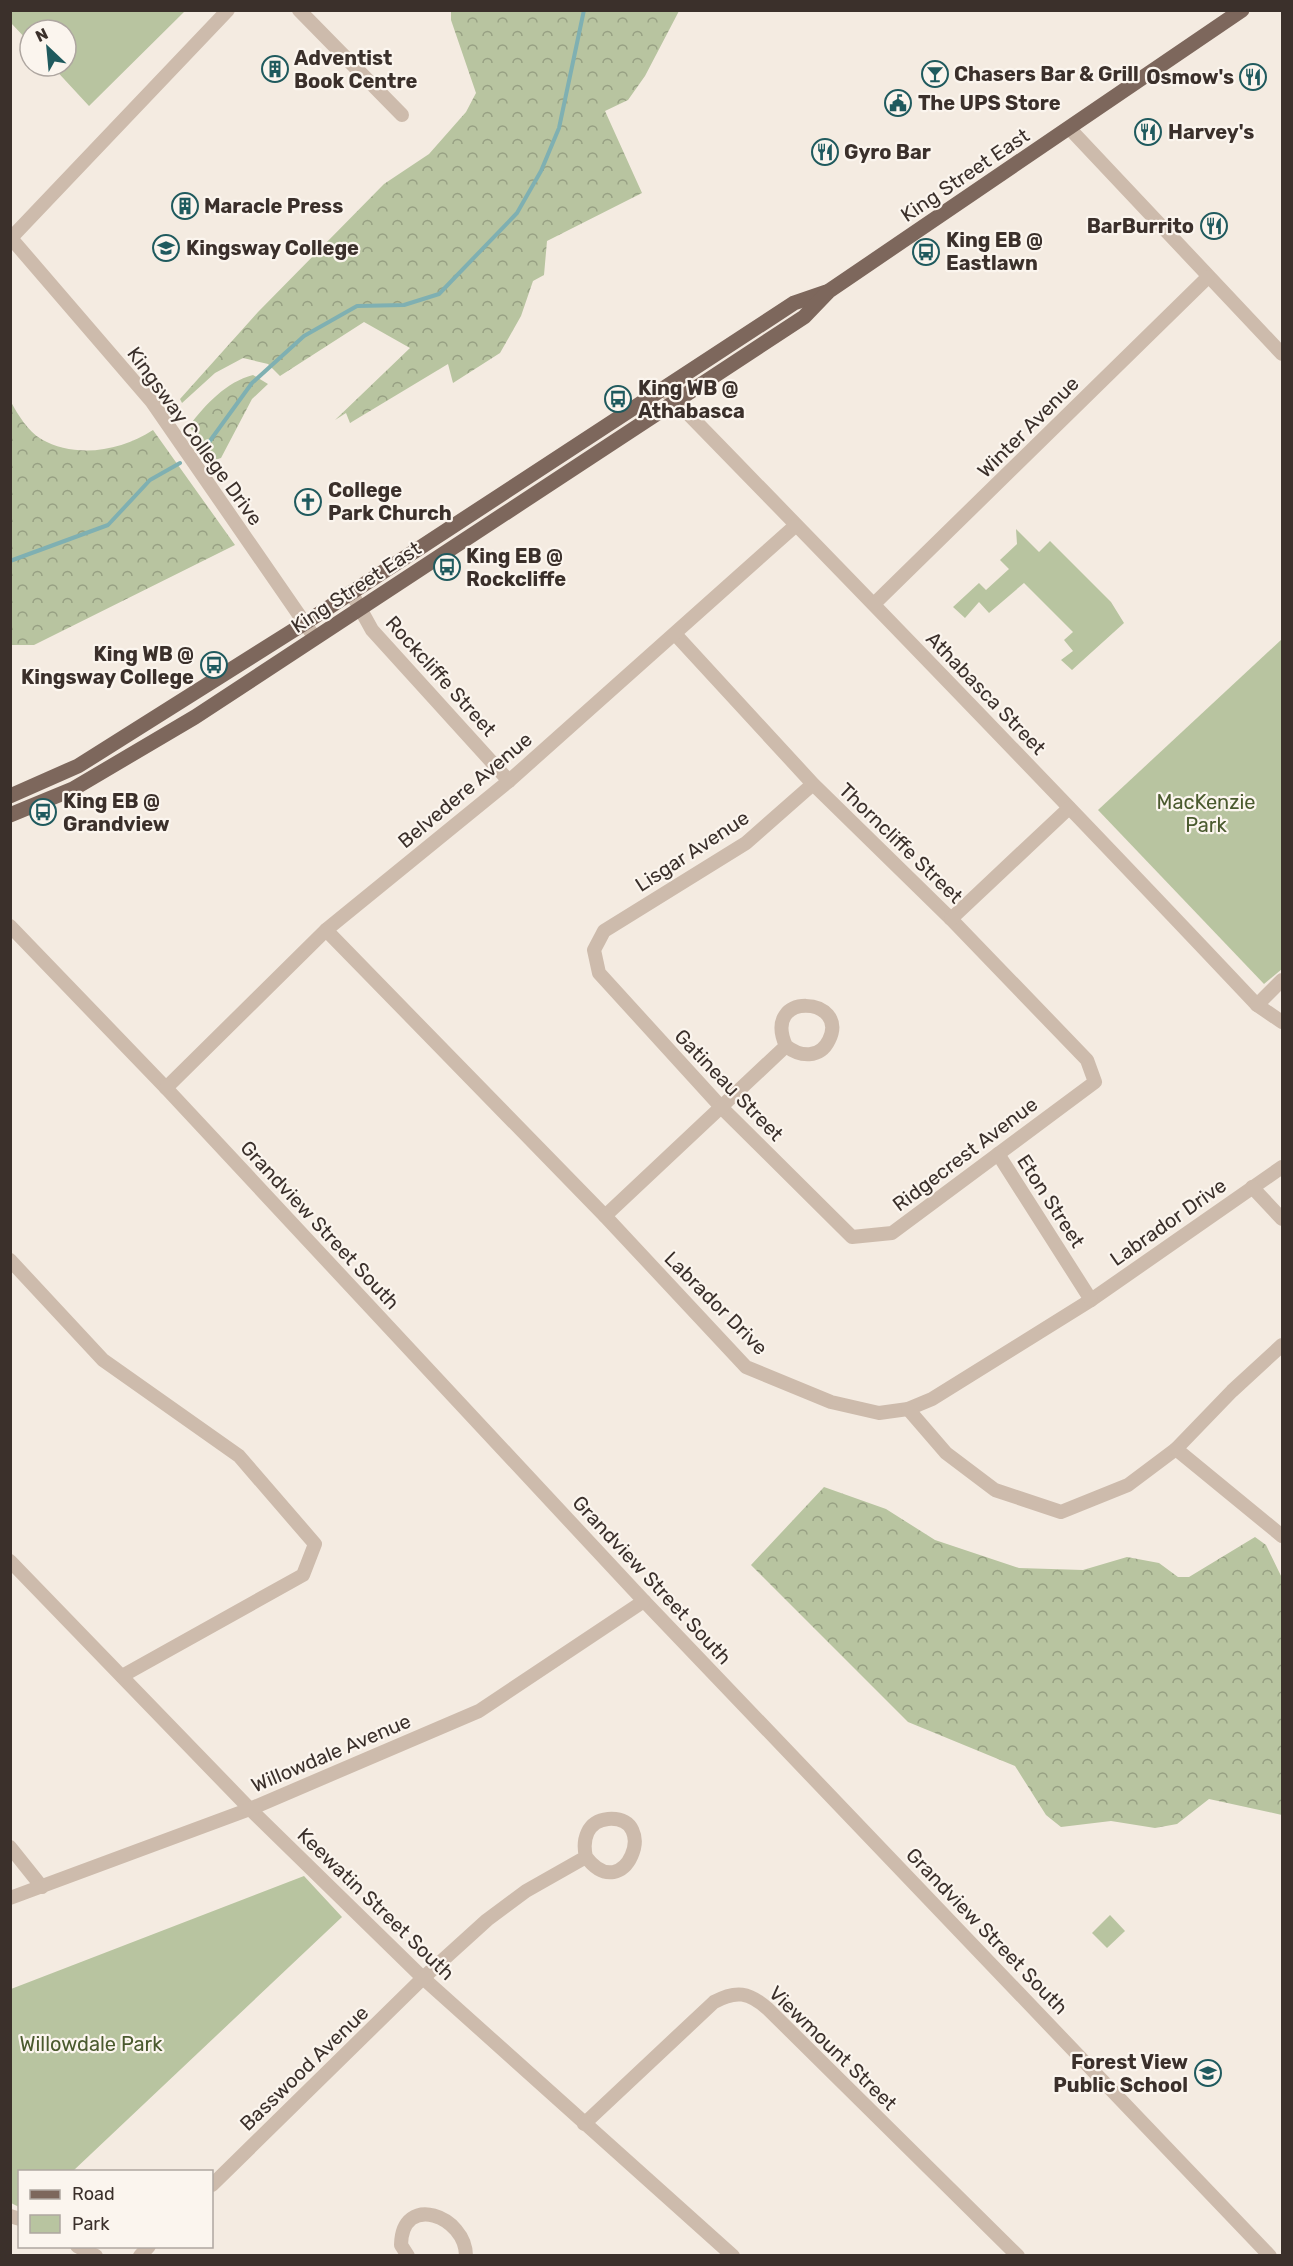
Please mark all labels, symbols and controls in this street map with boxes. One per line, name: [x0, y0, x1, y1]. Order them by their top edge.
north arrow: [18, 18, 78, 78]
text: N: [32, 24, 51, 46]
place label: Adventist Book Centre: [294, 46, 417, 93]
building icon: Adventist Book Centre: [260, 54, 290, 84]
bar icon: Chasers Bar & Grill: [920, 59, 950, 89]
place label: Chasers Bar & Grill: [954, 62, 1139, 86]
restaurant icon: Osmow's: [1238, 62, 1268, 92]
place label: Osmow's: [1146, 65, 1234, 89]
public building icon: The UPS Store: [883, 88, 913, 118]
place label: The UPS Store: [918, 91, 1061, 115]
restaurant icon: Harvey's: [1133, 117, 1163, 147]
place label: Harvey's: [1168, 120, 1254, 144]
street label: King Street East: [896, 123, 1034, 227]
restaurant icon: Gyro Bar: [810, 137, 840, 167]
place label: Gyro Bar: [844, 140, 931, 164]
building icon: Maracle Press: [170, 191, 200, 221]
place label: Maracle Press: [204, 194, 343, 218]
restaurant icon: BarBurrito: [1199, 211, 1229, 241]
place label: BarBurrito: [1087, 214, 1194, 238]
place label: King EB @ Eastlawn: [946, 228, 1043, 275]
school or university icon: Kingsway College: [151, 233, 181, 263]
place label: Kingsway College: [186, 236, 359, 260]
bus stop icon: King EB @ Eastlawn: [911, 237, 941, 267]
street label: Kingsway College Drive: [122, 342, 268, 530]
street label: Winter Avenue: [972, 371, 1084, 483]
place label: King WB @ Athabasca: [638, 376, 745, 423]
bus stop icon: King WB @ Athabasca: [603, 384, 633, 414]
place label: College Park Church: [328, 478, 452, 525]
church icon: College Park Church: [293, 487, 323, 517]
street label: King Street East: [287, 536, 425, 638]
place label: King EB @ Rockcliffe: [466, 544, 566, 591]
bus stop icon: King EB @ Rockcliffe: [432, 552, 462, 582]
street label: Rockcliffe Street: [381, 611, 501, 741]
street label: Athabasca Street: [921, 626, 1051, 760]
place label: King WB @ Kingsway College: [21, 642, 194, 689]
bus stop icon: King WB @ Kingsway College: [199, 650, 229, 680]
street label: Belvedere Avenue: [393, 727, 537, 853]
street label: Thorncliffe Street: [834, 778, 968, 908]
place label: King EB @ Grandview: [63, 789, 170, 836]
park label: MacKenzie Park: [1157, 790, 1255, 837]
bus stop icon: King EB @ Grandview: [28, 797, 58, 827]
street label: Lisgar Avenue: [631, 805, 753, 897]
street label: Gatineau Street: [670, 1024, 789, 1146]
street label: Ridgecrest Avenue: [888, 1092, 1042, 1216]
street label: Grandview Street South: [235, 1136, 405, 1314]
street label: Eton Street: [1012, 1150, 1090, 1252]
street label: Labrador Drive: [1105, 1173, 1231, 1271]
street label: Labrador Drive: [659, 1246, 773, 1360]
street label: Grandview Street South: [567, 1491, 737, 1669]
street label: Willowdale Avenue: [248, 1709, 414, 1797]
street label: Keewatin Street South: [293, 1823, 459, 1985]
street label: Grandview Street South: [901, 1843, 1073, 2019]
street label: Viewmount Street: [764, 1981, 902, 2115]
street label: Basswood Avenue: [235, 2000, 373, 2136]
park label: Willowdale Park: [19, 2032, 163, 2056]
place label: Forest View Public School: [1053, 2050, 1188, 2097]
school or university icon: Forest View Public School: [1193, 2058, 1223, 2088]
legend: [18, 2170, 213, 2248]
text: Road: [72, 2183, 115, 2205]
text: Park: [72, 2213, 110, 2235]

